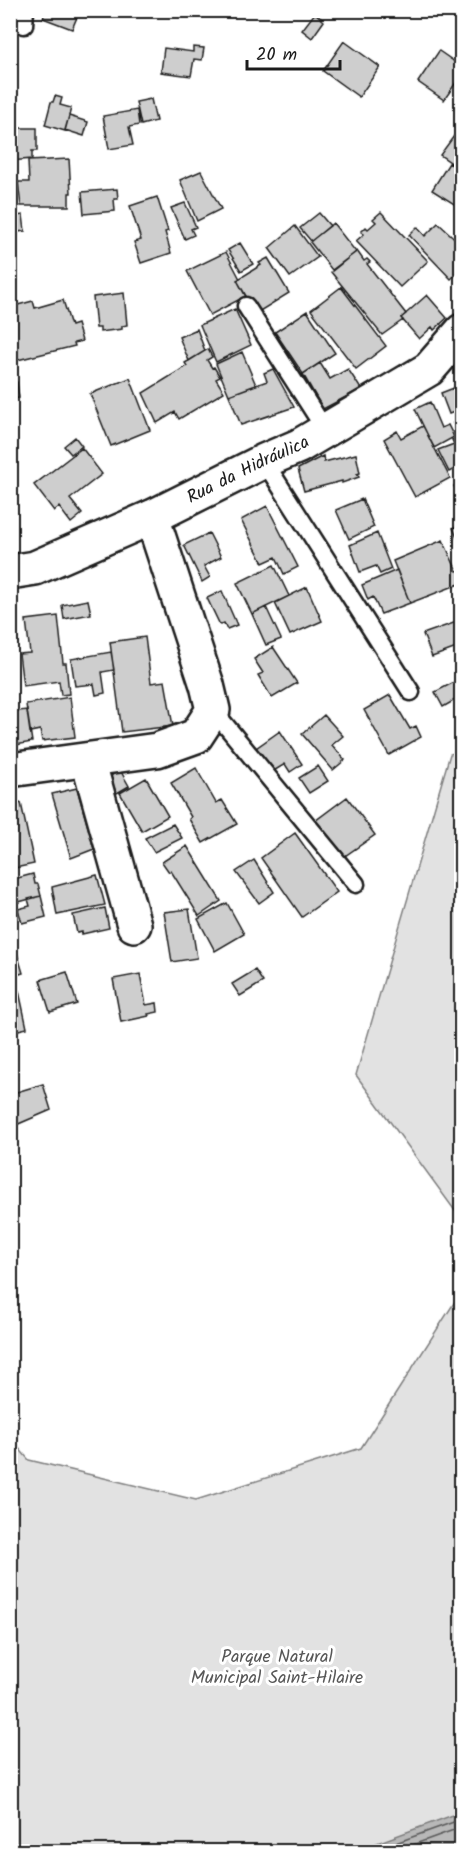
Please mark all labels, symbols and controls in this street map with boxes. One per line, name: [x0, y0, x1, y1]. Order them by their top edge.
scale bar: [247, 33, 340, 71]
text: 20 m: [256, 41, 297, 70]
street label: Rua da Hidráulica: [182, 428, 315, 512]
park label: Parque Natural Municipal Saint-Hilaire: [191, 1643, 363, 1693]

